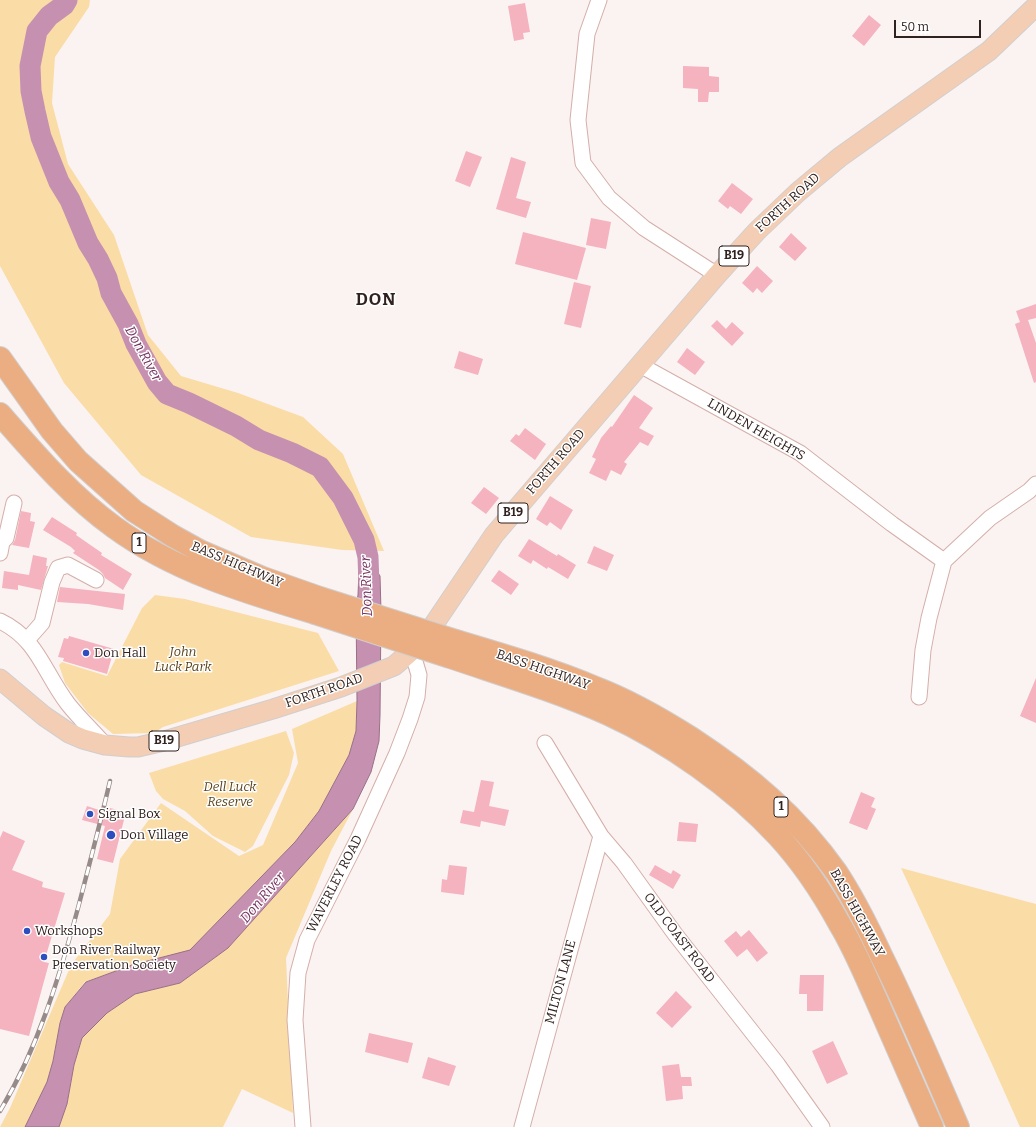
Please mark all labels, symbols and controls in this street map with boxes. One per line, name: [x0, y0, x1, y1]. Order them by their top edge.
scale bar: [896, 12, 983, 38]
text: 50 m: [901, 20, 929, 34]
street label: FORTH ROAD: [753, 170, 823, 236]
road number: B19: [719, 246, 749, 266]
district label: DON: [356, 290, 396, 310]
water label: Don River: [121, 323, 165, 385]
street label: LINDEN HEIGHTS: [704, 396, 808, 464]
street label: FORTH ROAD: [524, 426, 588, 498]
road number: B19: [498, 503, 528, 523]
road number: 1: [132, 533, 146, 553]
street label: BASS HIGHWAY: [189, 539, 285, 591]
water label: Don River: [358, 555, 376, 617]
park label: John Luck Park: [154, 644, 212, 675]
place label: Don Hall: [94, 645, 146, 661]
street label: BASS HIGHWAY: [494, 647, 592, 693]
marker: Don Hall: [81, 648, 91, 658]
street label: FORTH ROAD: [283, 670, 365, 712]
road number: B19: [149, 731, 179, 751]
park label: Dell Luck Reserve: [204, 779, 256, 810]
road number: 1: [774, 797, 788, 817]
place label: Signal Box: [98, 806, 160, 822]
marker: Signal Box: [85, 809, 95, 819]
place label: Don Village: [120, 827, 188, 843]
marker: Don Village: [105, 829, 117, 841]
street label: WAVERLEY ROAD: [304, 833, 366, 935]
street label: BASS HIGHWAY: [826, 866, 888, 960]
water label: Don River: [237, 869, 289, 927]
street label: OLD COAST ROAD: [640, 890, 718, 986]
place label: Workshops: [35, 923, 103, 939]
marker: Workshops: [22, 926, 32, 936]
street label: MILTON LANE: [542, 938, 580, 1026]
place label: Don River Railway Preservation Society: [52, 942, 176, 973]
marker: Don River Railway Preservation Society: [39, 952, 49, 962]

